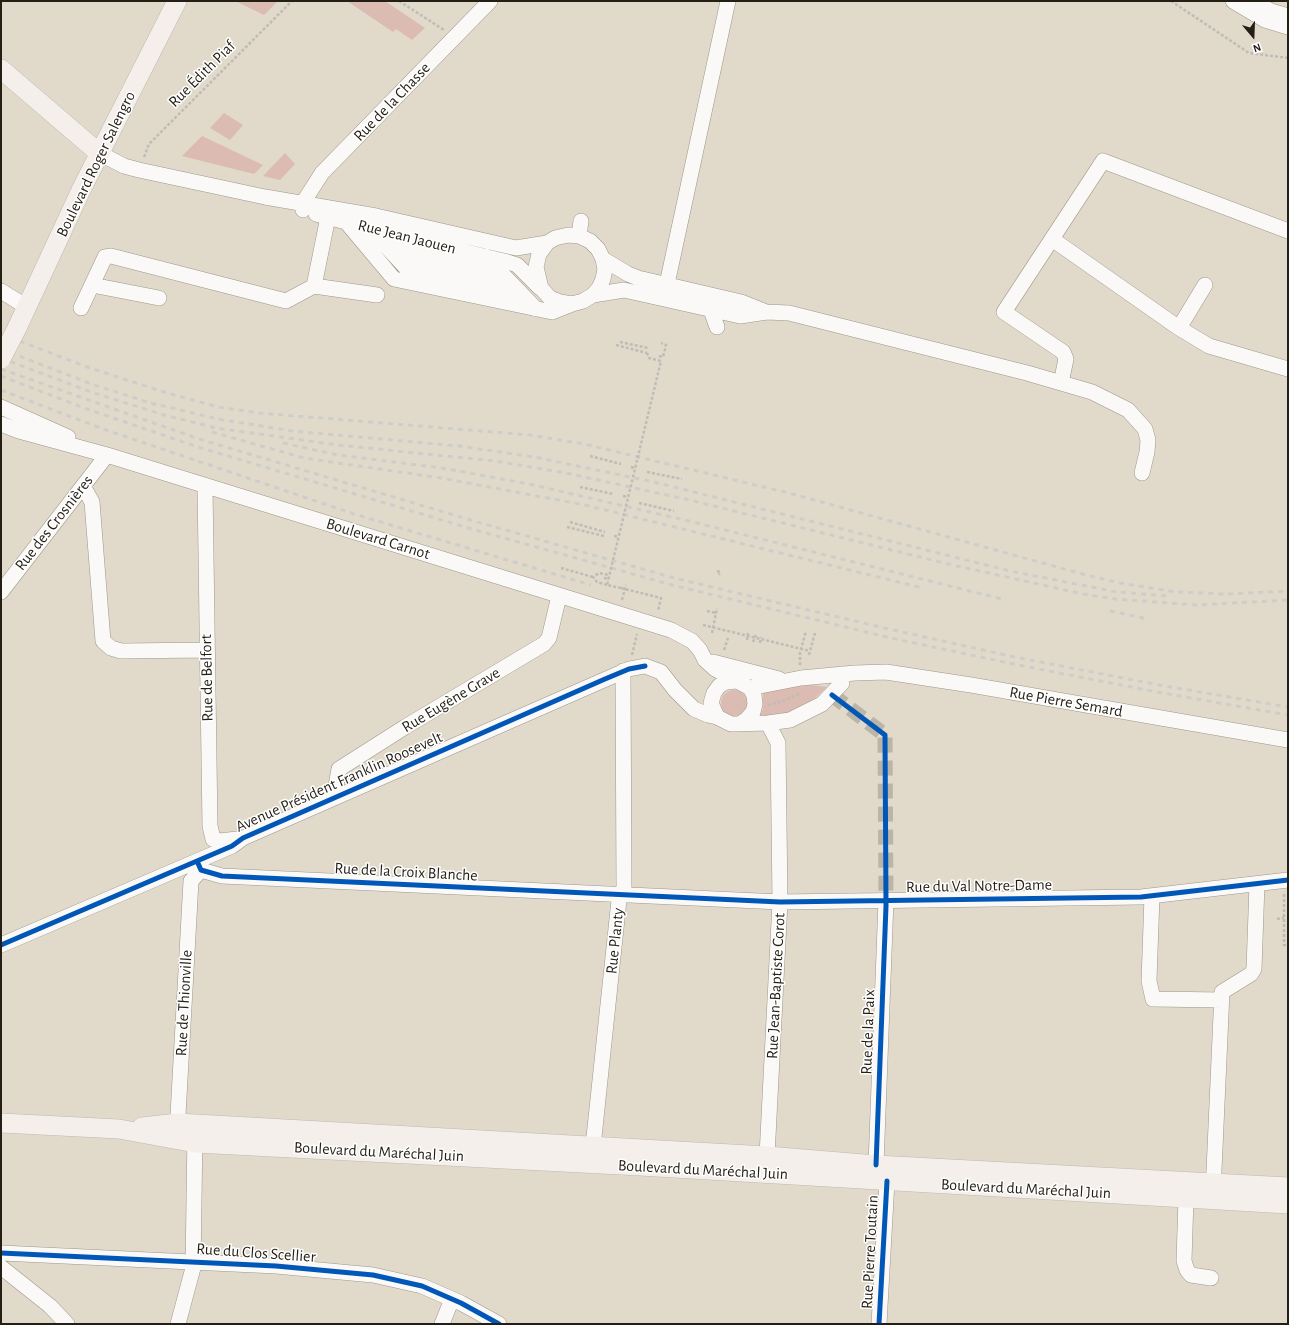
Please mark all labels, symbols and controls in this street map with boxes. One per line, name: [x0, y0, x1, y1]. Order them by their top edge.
north arrow: [1233, 16, 1273, 56]
street label: Rue Édith Piaf: [165, 37, 239, 111]
text: N: [1252, 41, 1262, 54]
street label: Rue de la Chasse: [350, 59, 434, 145]
street label: Boulevard Roger Salengro: [52, 88, 140, 240]
street label: Rue Jean Jaouen: [356, 216, 458, 258]
street label: Rue des Crosnières: [11, 471, 97, 575]
street label: Boulevard Carnot: [324, 514, 432, 564]
street label: Rue de Belfort: [197, 634, 217, 722]
street label: Rue Eugène Grave: [398, 663, 504, 737]
street label: Rue Pierre Semard: [1008, 683, 1124, 721]
street label: Avenue Président Franklin Roosevelt: [233, 728, 445, 836]
street label: Rue de la Croix Blanche: [334, 859, 478, 885]
street label: Rue du Val Notre-Dame: [906, 875, 1052, 897]
street label: Rue Planty: [602, 907, 628, 975]
street label: Rue Jean-Baptiste Corot: [763, 912, 789, 1060]
street label: Rue de Thionville: [172, 949, 196, 1057]
street label: Rue de la Paix: [857, 989, 879, 1075]
street label: Boulevard du Maréchal Juin: [293, 1138, 465, 1166]
street label: Boulevard du Maréchal Juin: [617, 1156, 789, 1184]
street label: Boulevard du Maréchal Juin: [940, 1175, 1112, 1203]
street label: Rue Pierre Toutain: [857, 1195, 883, 1309]
street label: Rue du Clos Scellier: [196, 1239, 316, 1267]

